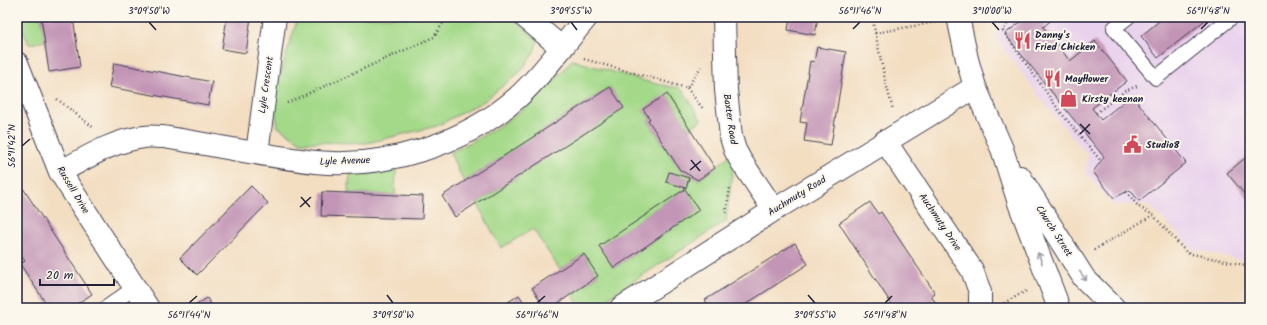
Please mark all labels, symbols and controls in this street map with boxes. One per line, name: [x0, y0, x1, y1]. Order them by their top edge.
text: 3°09'50"W: [128, 3, 170, 19]
text: 3°09'55"W: [550, 3, 592, 19]
text: 56°11'46"N: [838, 3, 882, 19]
text: 3°10'00"W: [972, 3, 1012, 19]
text: 56°11'48"N: [1186, 3, 1230, 19]
place label: Danny's Fried Chicken: [1035, 27, 1096, 55]
restaurant icon: Danny's Fried Chicken: [1012, 31, 1032, 51]
street label: Lyle Crescent: [254, 55, 278, 114]
restaurant icon: Mayflower: [1042, 69, 1062, 89]
place label: Mayflower: [1065, 71, 1109, 87]
shop icon: Kirsty keenan: [1059, 89, 1079, 109]
place label: Kirsty keenan: [1082, 91, 1144, 107]
street label: Baxter Road: [719, 93, 742, 146]
text: 56°11'42"N: [4, 124, 20, 168]
public building icon: Studio8: [1123, 135, 1143, 155]
place label: Studio8: [1146, 137, 1179, 153]
street label: Lyle Avenue: [319, 152, 371, 170]
street label: Russell Drive: [52, 163, 94, 217]
street label: Auchmuty Road: [765, 171, 830, 220]
street label: Auchmuty Drive: [915, 190, 966, 255]
street label: Church Street: [1031, 202, 1077, 260]
one-way arrow: [1035, 253, 1043, 265]
scale bar: [40, 261, 114, 287]
text: 20 m: [46, 266, 74, 285]
one-way arrow: [1079, 270, 1087, 281]
text: 56°11'44"N: [167, 307, 211, 323]
text: 3°09'50"W: [372, 307, 414, 323]
text: 56°11'46"N: [515, 307, 559, 323]
text: 3°09'55"W: [794, 307, 836, 323]
text: 56°11'48"N: [863, 307, 907, 323]

